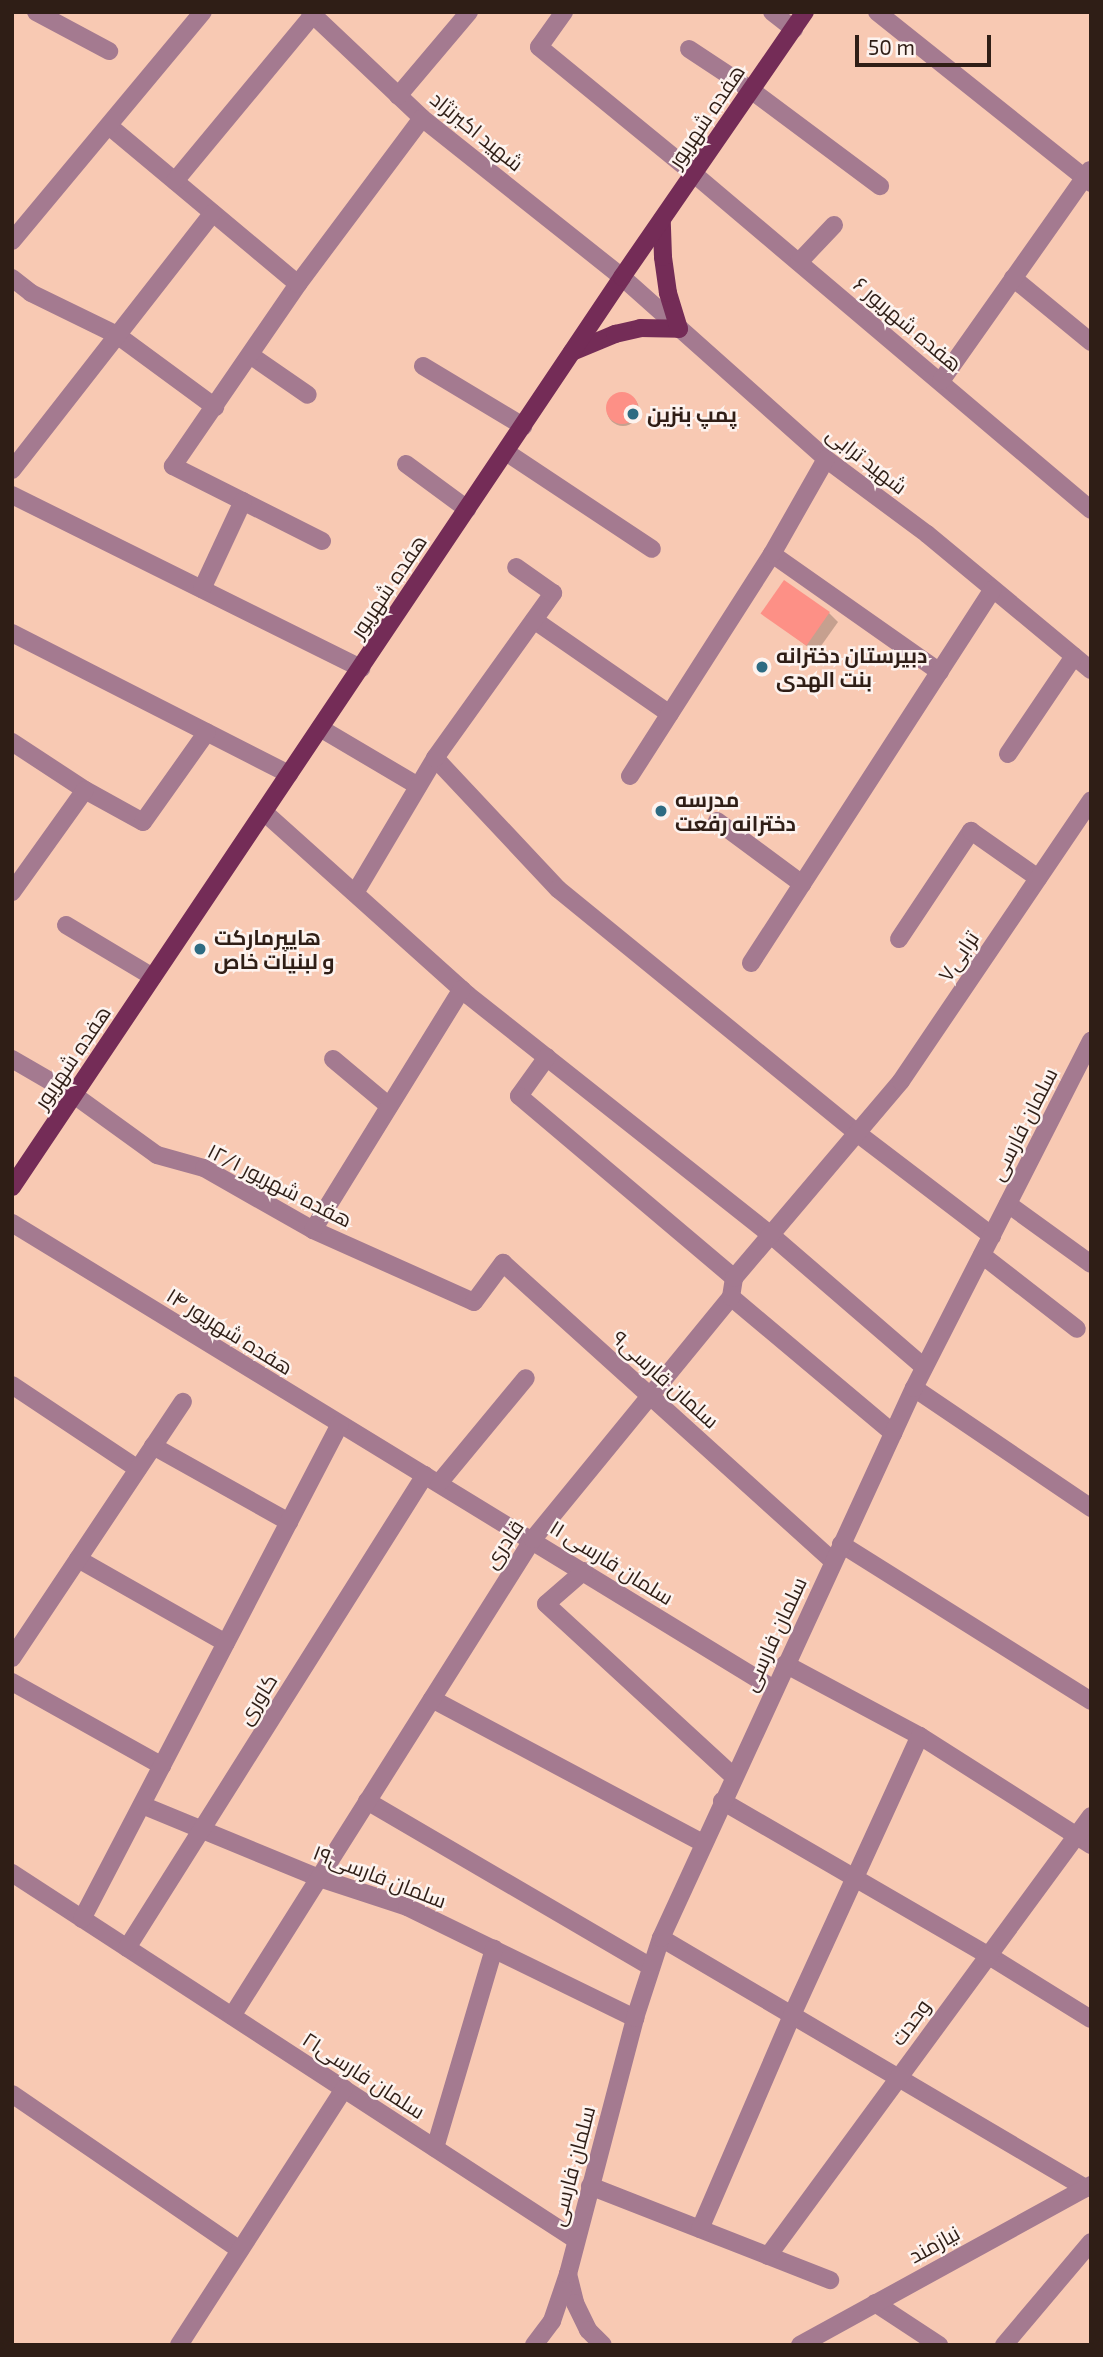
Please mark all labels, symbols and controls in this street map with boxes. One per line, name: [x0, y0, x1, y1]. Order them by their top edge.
scale bar: [858, 21, 995, 65]
text: 50 m: [868, 34, 915, 59]
street label: هفده شهریور: [662, 60, 750, 172]
street label: شهید اکبرنژاد: [425, 86, 529, 176]
street label: هفده شهریور ۶: [849, 271, 967, 377]
place label: پمپ بنزین: [647, 401, 737, 427]
marker: پمپ بنزین: [625, 406, 641, 422]
street label: شهید ترابی: [822, 421, 912, 499]
street label: هفده شهریور: [344, 530, 432, 642]
place label: دبیرستان دخترانه بنت الهدی: [776, 642, 927, 692]
marker: دبیرستان دخترانه بنت الهدی: [754, 659, 770, 675]
place label: مدرسه دخترانه رفعت: [675, 786, 796, 836]
marker: مدرسه دخترانه رفعت: [653, 803, 669, 819]
place label: هایپرمارکت و لبنیات خاص: [214, 924, 335, 974]
street label: ترابی۷: [932, 926, 984, 986]
marker: هایپرمارکت و لبنیات خاص: [192, 941, 208, 957]
street label: هفده شهریور: [28, 1001, 116, 1113]
street label: سلمان فارسی: [984, 1063, 1062, 1185]
street label: هفده شهریور ۱۲/۱: [204, 1138, 356, 1232]
street label: هفده شهریور ۱۴: [162, 1282, 298, 1380]
street label: سلمان فارسی۹: [608, 1325, 724, 1433]
street label: سلمان فارسی ۱۱: [546, 1514, 678, 1610]
street label: قادری: [478, 1515, 528, 1573]
street label: سلمان فارسی: [737, 1573, 811, 1695]
street label: کاوری: [232, 1669, 282, 1729]
street label: سلمان فارسی۱۹: [310, 1839, 450, 1913]
street label: وحدت: [885, 1994, 935, 2050]
street label: سلمان فارسی۲۱: [298, 2026, 430, 2124]
street label: سلمان فارسی: [544, 2103, 600, 2229]
street label: نیازمند: [904, 2220, 964, 2268]

